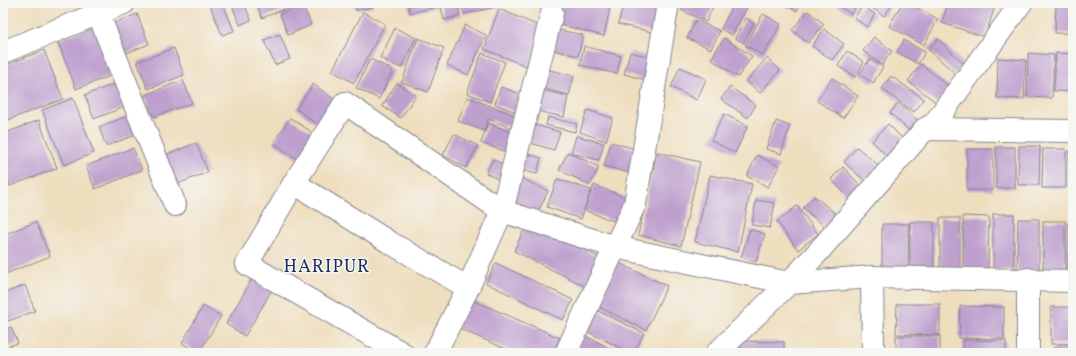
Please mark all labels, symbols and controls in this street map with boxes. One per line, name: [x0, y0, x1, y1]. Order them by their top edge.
district label: HARIPUR: [284, 255, 370, 280]

